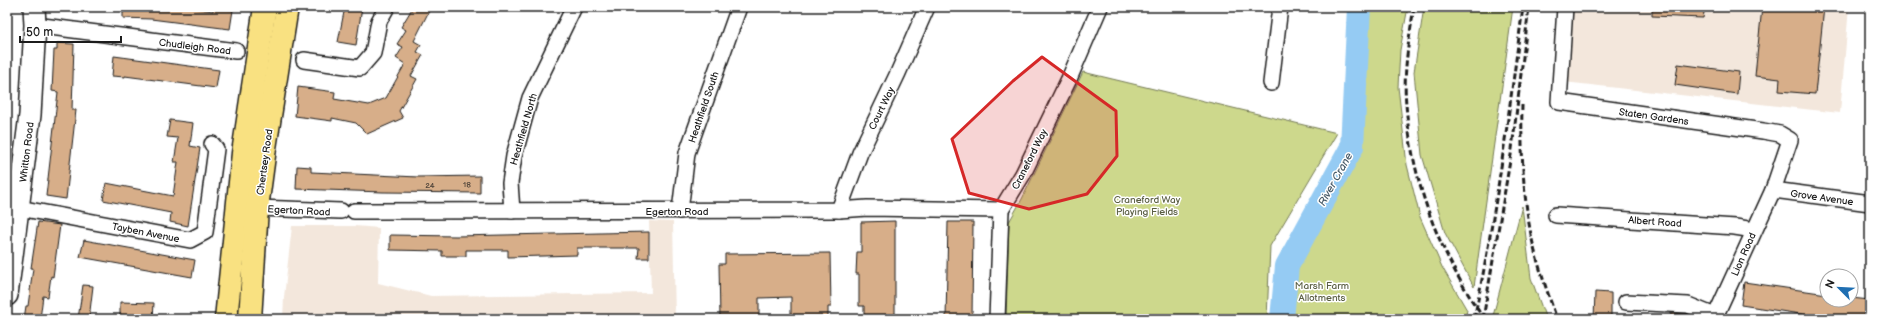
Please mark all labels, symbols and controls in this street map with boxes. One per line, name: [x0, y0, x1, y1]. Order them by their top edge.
scale bar: [20, 18, 121, 44]
text: 50 m: [26, 25, 53, 40]
street label: Chudleigh Road: [158, 37, 232, 57]
street label: Heathfield South: [686, 70, 722, 144]
street label: Court Way: [866, 85, 898, 132]
street label: Heathfield North: [508, 91, 540, 167]
street label: Staten Gardens: [1618, 106, 1690, 128]
street label: Whitton Road: [17, 121, 37, 183]
street label: Craneford Way: [1009, 127, 1051, 192]
street label: Chertsey Road: [254, 128, 276, 196]
water label: River Crane: [1315, 150, 1356, 208]
house number: 18: [463, 180, 471, 189]
house number: 24: [425, 181, 435, 190]
street label: Grove Avenue: [1790, 188, 1854, 208]
park label: Craneford Way Playing Fields: [1114, 194, 1181, 218]
street label: Egerton Road: [267, 203, 331, 219]
street label: Egerton Road: [646, 206, 709, 218]
street label: Albert Road: [1628, 214, 1682, 230]
street label: Tayben Avenue: [111, 221, 181, 245]
street label: Lion Road: [1729, 231, 1759, 278]
north arrow: [1819, 268, 1859, 308]
text: N: [1823, 278, 1838, 291]
park label: Marsh Farm Allotments: [1295, 280, 1349, 304]

